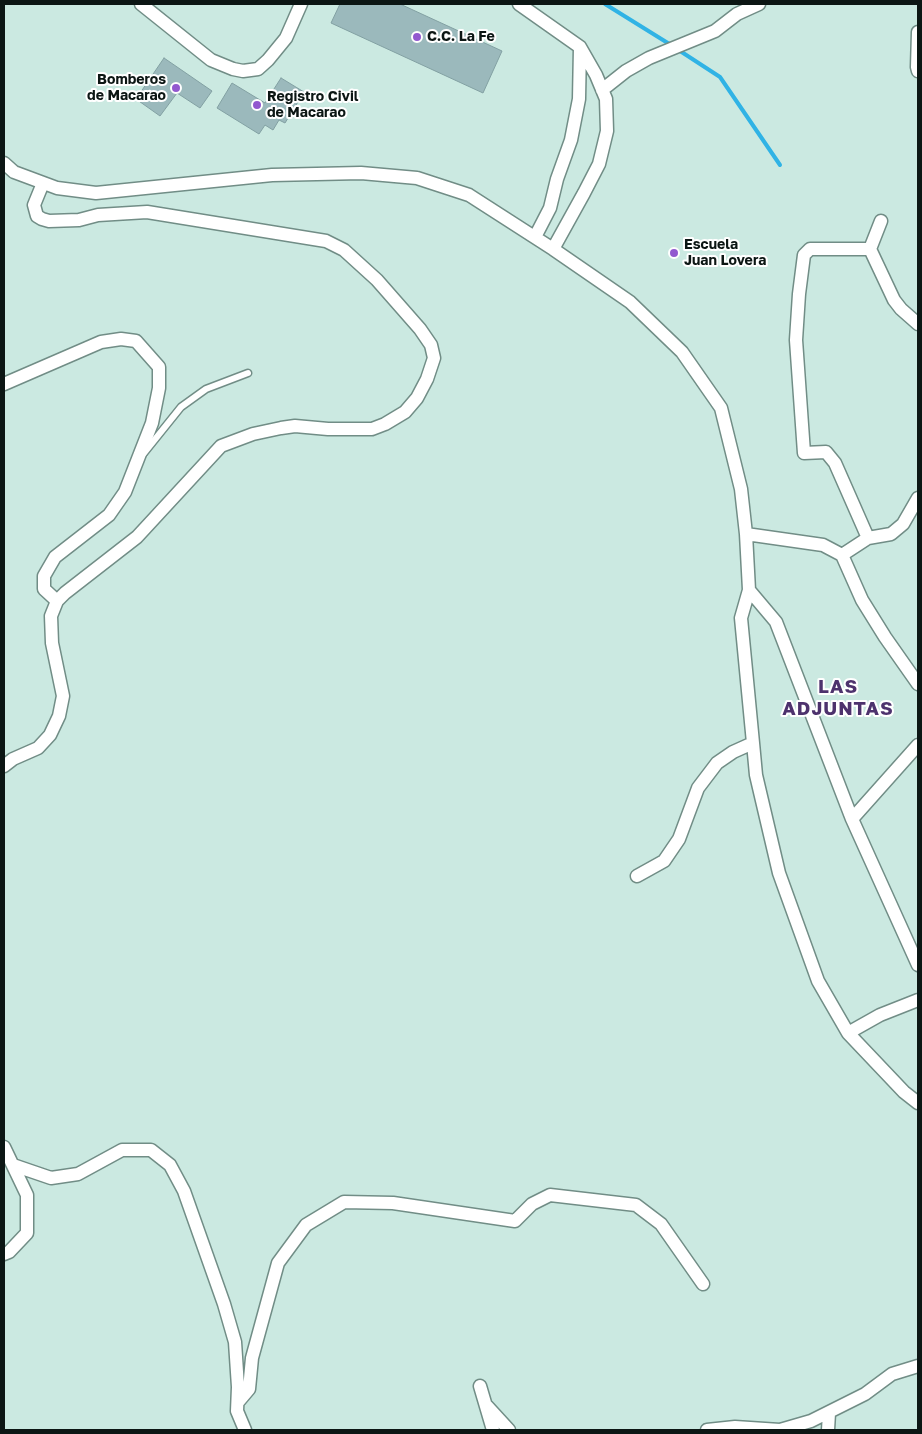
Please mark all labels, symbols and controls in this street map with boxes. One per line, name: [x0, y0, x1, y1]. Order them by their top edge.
place label: C.C. La Fe: [427, 29, 495, 45]
marker: C.C. La Fe: [411, 31, 423, 43]
place label: Bomberos de Macarao: [87, 72, 166, 104]
marker: Bomberos de Macarao: [170, 82, 182, 94]
place label: Registro Civil de Macarao: [267, 89, 358, 121]
marker: Registro Civil de Macarao: [251, 99, 263, 111]
place label: Escuela Juan Lovera: [684, 237, 766, 270]
marker: Escuela Juan Lovera: [668, 247, 680, 259]
district label: LAS ADJUNTAS: [781, 676, 895, 720]

